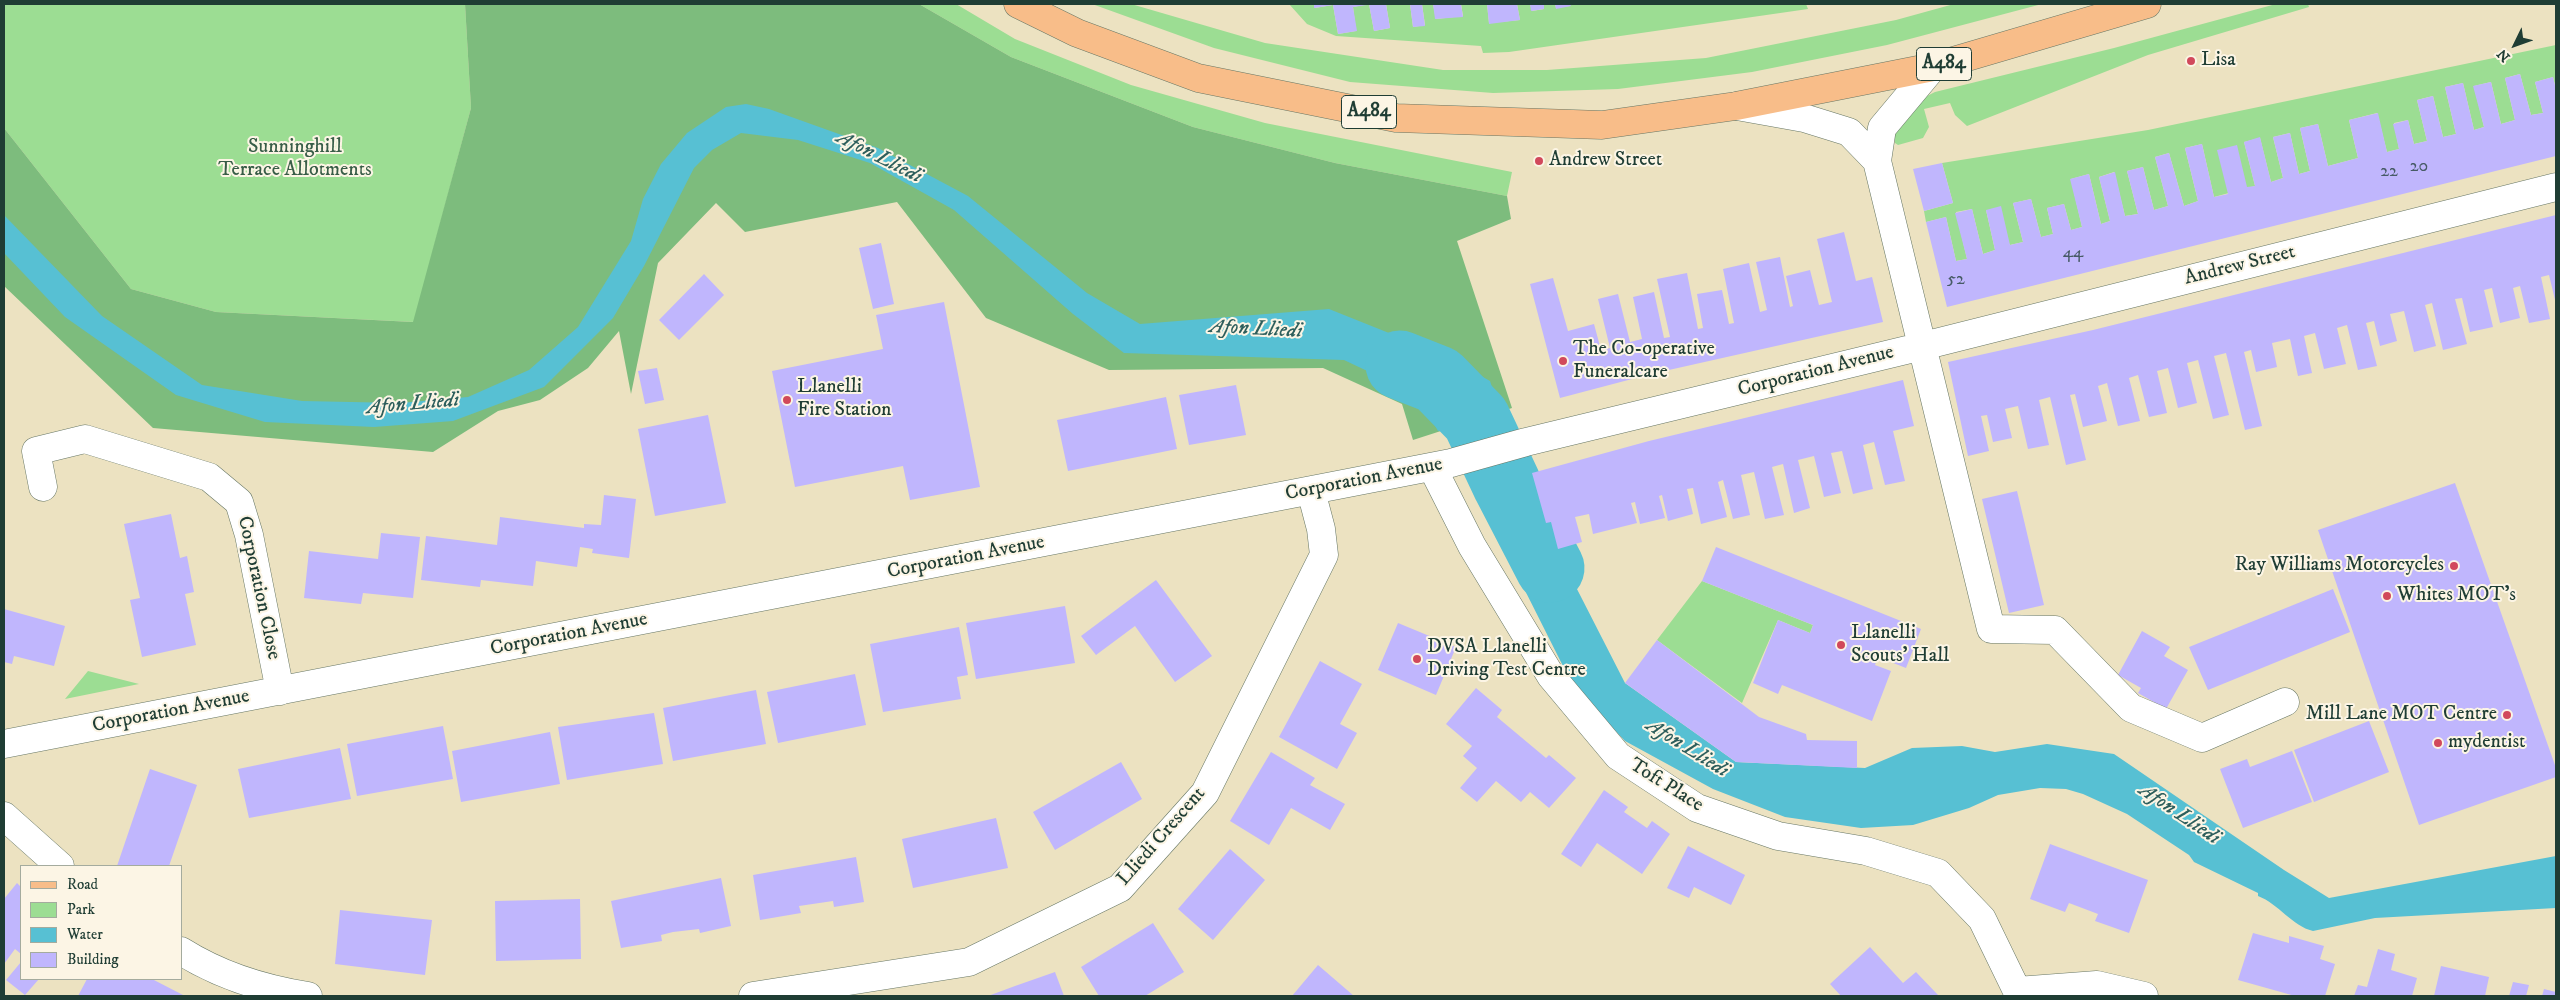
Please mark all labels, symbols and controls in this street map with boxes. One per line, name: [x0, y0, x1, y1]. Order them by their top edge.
north arrow: [2490, 20, 2540, 70]
text: N: [2493, 45, 2514, 65]
road number: A484: [1916, 48, 1972, 80]
place label: Lisa: [2201, 49, 2236, 73]
marker: Lisa: [2185, 55, 2197, 67]
road number: A484: [1342, 95, 1396, 128]
water label: Afon Lliedi: [832, 126, 926, 190]
park label: Sunninghill Terrace Allotments: [218, 136, 372, 183]
place label: Andrew Street: [1549, 149, 1662, 173]
marker: Andrew Street: [1533, 155, 1545, 167]
house number: 20: [2410, 156, 2428, 178]
house number: 22: [2380, 161, 2398, 183]
street label: Andrew Street: [2182, 241, 2298, 291]
house number: 44: [2063, 242, 2083, 264]
house number: 52: [1947, 269, 1965, 291]
water label: Afon Lliedi: [1209, 315, 1303, 345]
place label: The Co-operative Funeralcare: [1573, 338, 1715, 385]
street label: Corporation Avenue: [1736, 341, 1896, 403]
marker: The Co-operative Funeralcare: [1557, 355, 1569, 367]
place label: Llanelli Fire Station: [797, 376, 892, 423]
water label: Afon Lliedi: [366, 388, 460, 422]
marker: Llanelli Fire Station: [781, 394, 793, 406]
street label: Corporation Avenue: [1283, 453, 1445, 507]
street label: Corporation Close: [231, 514, 285, 662]
street label: Corporation Avenue: [885, 531, 1047, 585]
place label: Ray Williams Motorcycles: [2235, 554, 2444, 578]
marker: Ray Williams Motorcycles: [2448, 560, 2460, 572]
place label: Whites MOT's: [2397, 584, 2516, 608]
marker: Whites MOT's: [2381, 590, 2393, 602]
street label: Corporation Avenue: [488, 608, 650, 662]
place label: Llanelli Scouts' Hall: [1851, 622, 1949, 669]
place label: DVSA Llanelli Driving Test Centre: [1427, 636, 1586, 683]
marker: Llanelli Scouts' Hall: [1835, 639, 1847, 651]
marker: DVSA Llanelli Driving Test Centre: [1411, 653, 1423, 665]
street label: Corporation Avenue: [90, 685, 252, 739]
place label: Mill Lane MOT Centre: [2306, 703, 2497, 727]
marker: Mill Lane MOT Centre: [2501, 709, 2513, 721]
water label: Afon Lliedi: [1641, 714, 1733, 784]
place label: mydentist: [2448, 731, 2526, 755]
marker: mydentist: [2432, 737, 2444, 749]
street label: Toft Place: [1625, 754, 1707, 818]
water label: Afon Lliedi: [2134, 779, 2224, 851]
street label: Lliedi Crescent: [1113, 783, 1211, 891]
legend: [20, 865, 182, 980]
text: Road: [67, 875, 98, 894]
text: Park: [67, 900, 95, 919]
text: Water: [67, 925, 103, 944]
text: Building: [67, 950, 119, 969]

